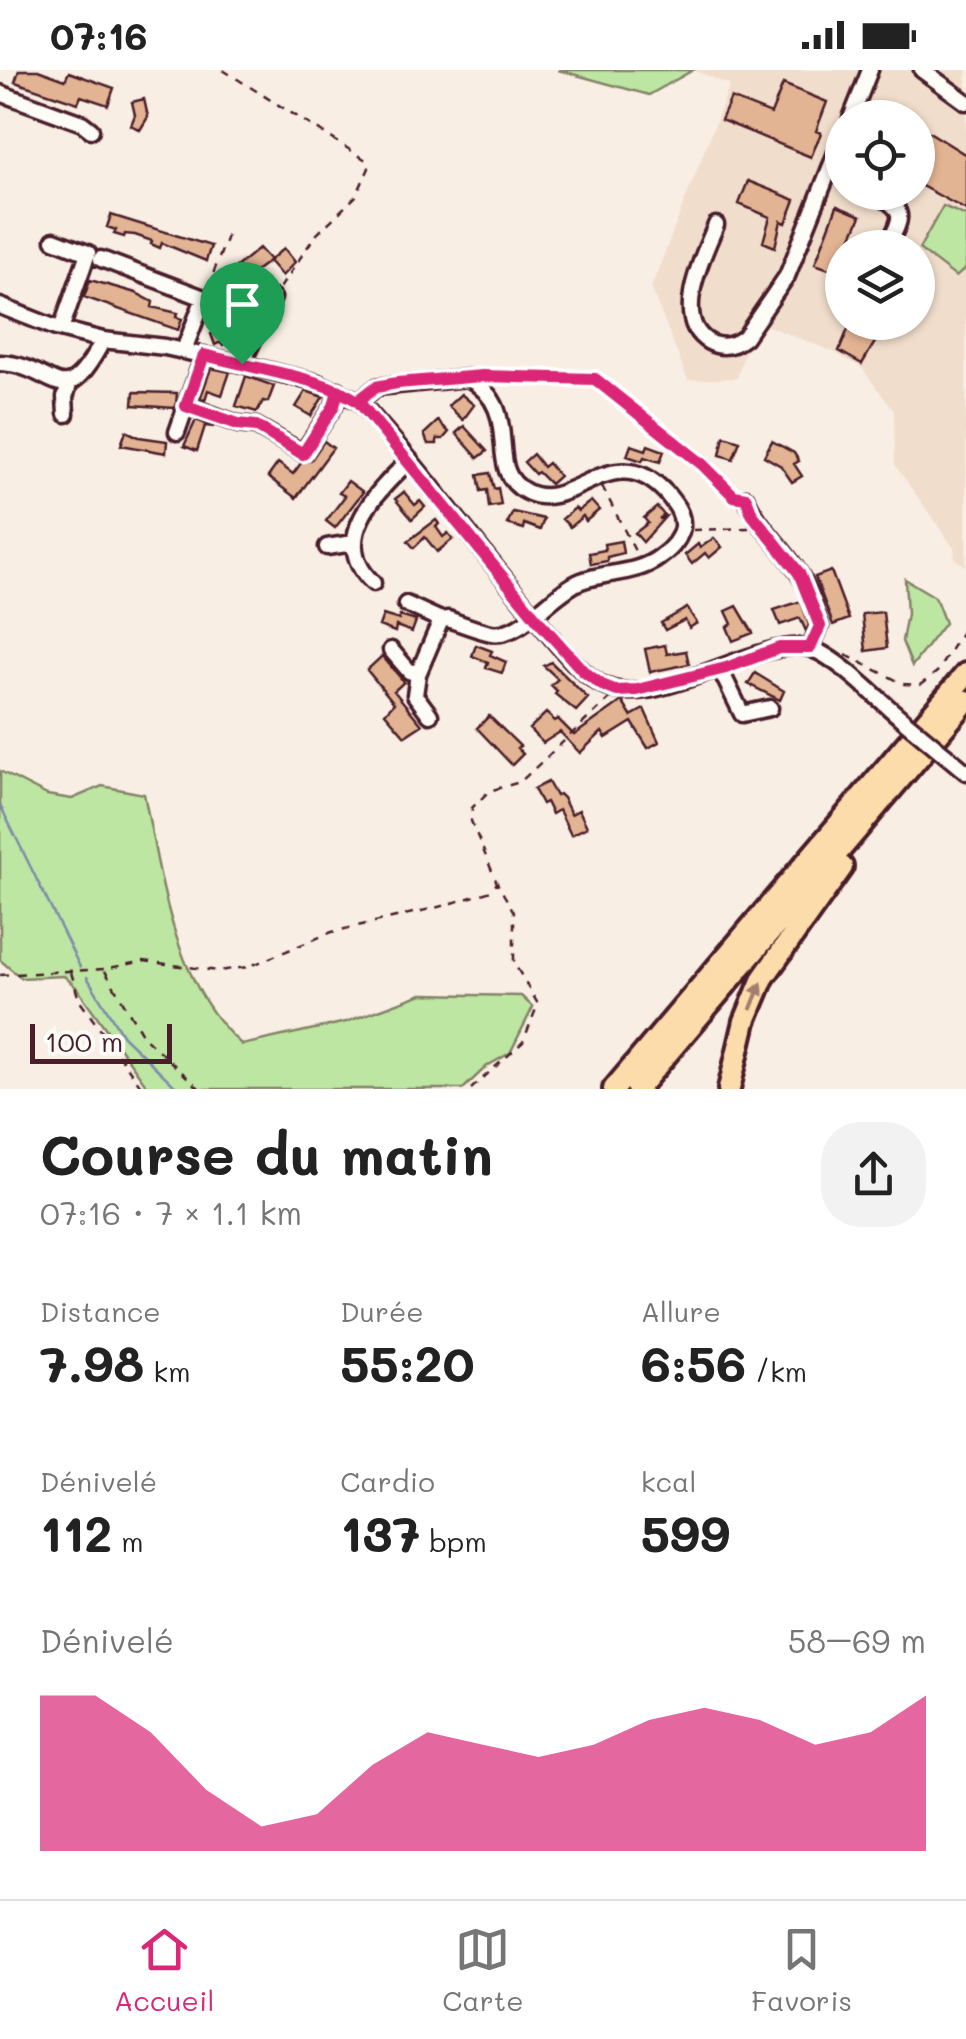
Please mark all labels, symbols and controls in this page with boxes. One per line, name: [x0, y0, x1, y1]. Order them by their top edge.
text: 07:16: [50, 10, 147, 60]
map controls: [825, 100, 935, 340]
button: locate: [825, 100, 935, 210]
button: layers: [825, 230, 935, 340]
pin: [200, 262, 285, 365]
icon: arrive: [215, 277, 270, 332]
one-way arrow: [748, 980, 764, 1010]
scale bar: [30, 1019, 172, 1064]
text: 100 m: [45, 1023, 123, 1059]
text: Course du matin: [40, 1117, 493, 1189]
button: share: [821, 1122, 926, 1227]
text: 07:16 · 7 × 1.1 km: [40, 1191, 302, 1233]
text: Distance: [40, 1293, 161, 1329]
text: Durée: [340, 1293, 424, 1329]
text: Allure: [641, 1293, 721, 1329]
text: 7.98: [40, 1329, 144, 1395]
text: 55:20: [340, 1329, 475, 1395]
text: 6:56: [641, 1329, 746, 1395]
text: km: [144, 1353, 190, 1389]
text: /km: [746, 1353, 807, 1389]
text: Dénivelé: [40, 1463, 157, 1499]
text: Cardio: [340, 1463, 435, 1499]
text: kcal: [641, 1463, 696, 1499]
text: 112: [40, 1499, 112, 1565]
text: 137: [340, 1499, 420, 1565]
text: 599: [641, 1499, 730, 1565]
text: m: [112, 1523, 144, 1559]
text: bpm: [420, 1523, 487, 1559]
text: Dénivelé: [40, 1619, 174, 1661]
text: 58–69 m: [788, 1619, 926, 1661]
tab: Accueil: [114, 1922, 214, 2018]
tab: Carte: [442, 1922, 523, 2018]
tab: Favoris: [751, 1922, 852, 2018]

